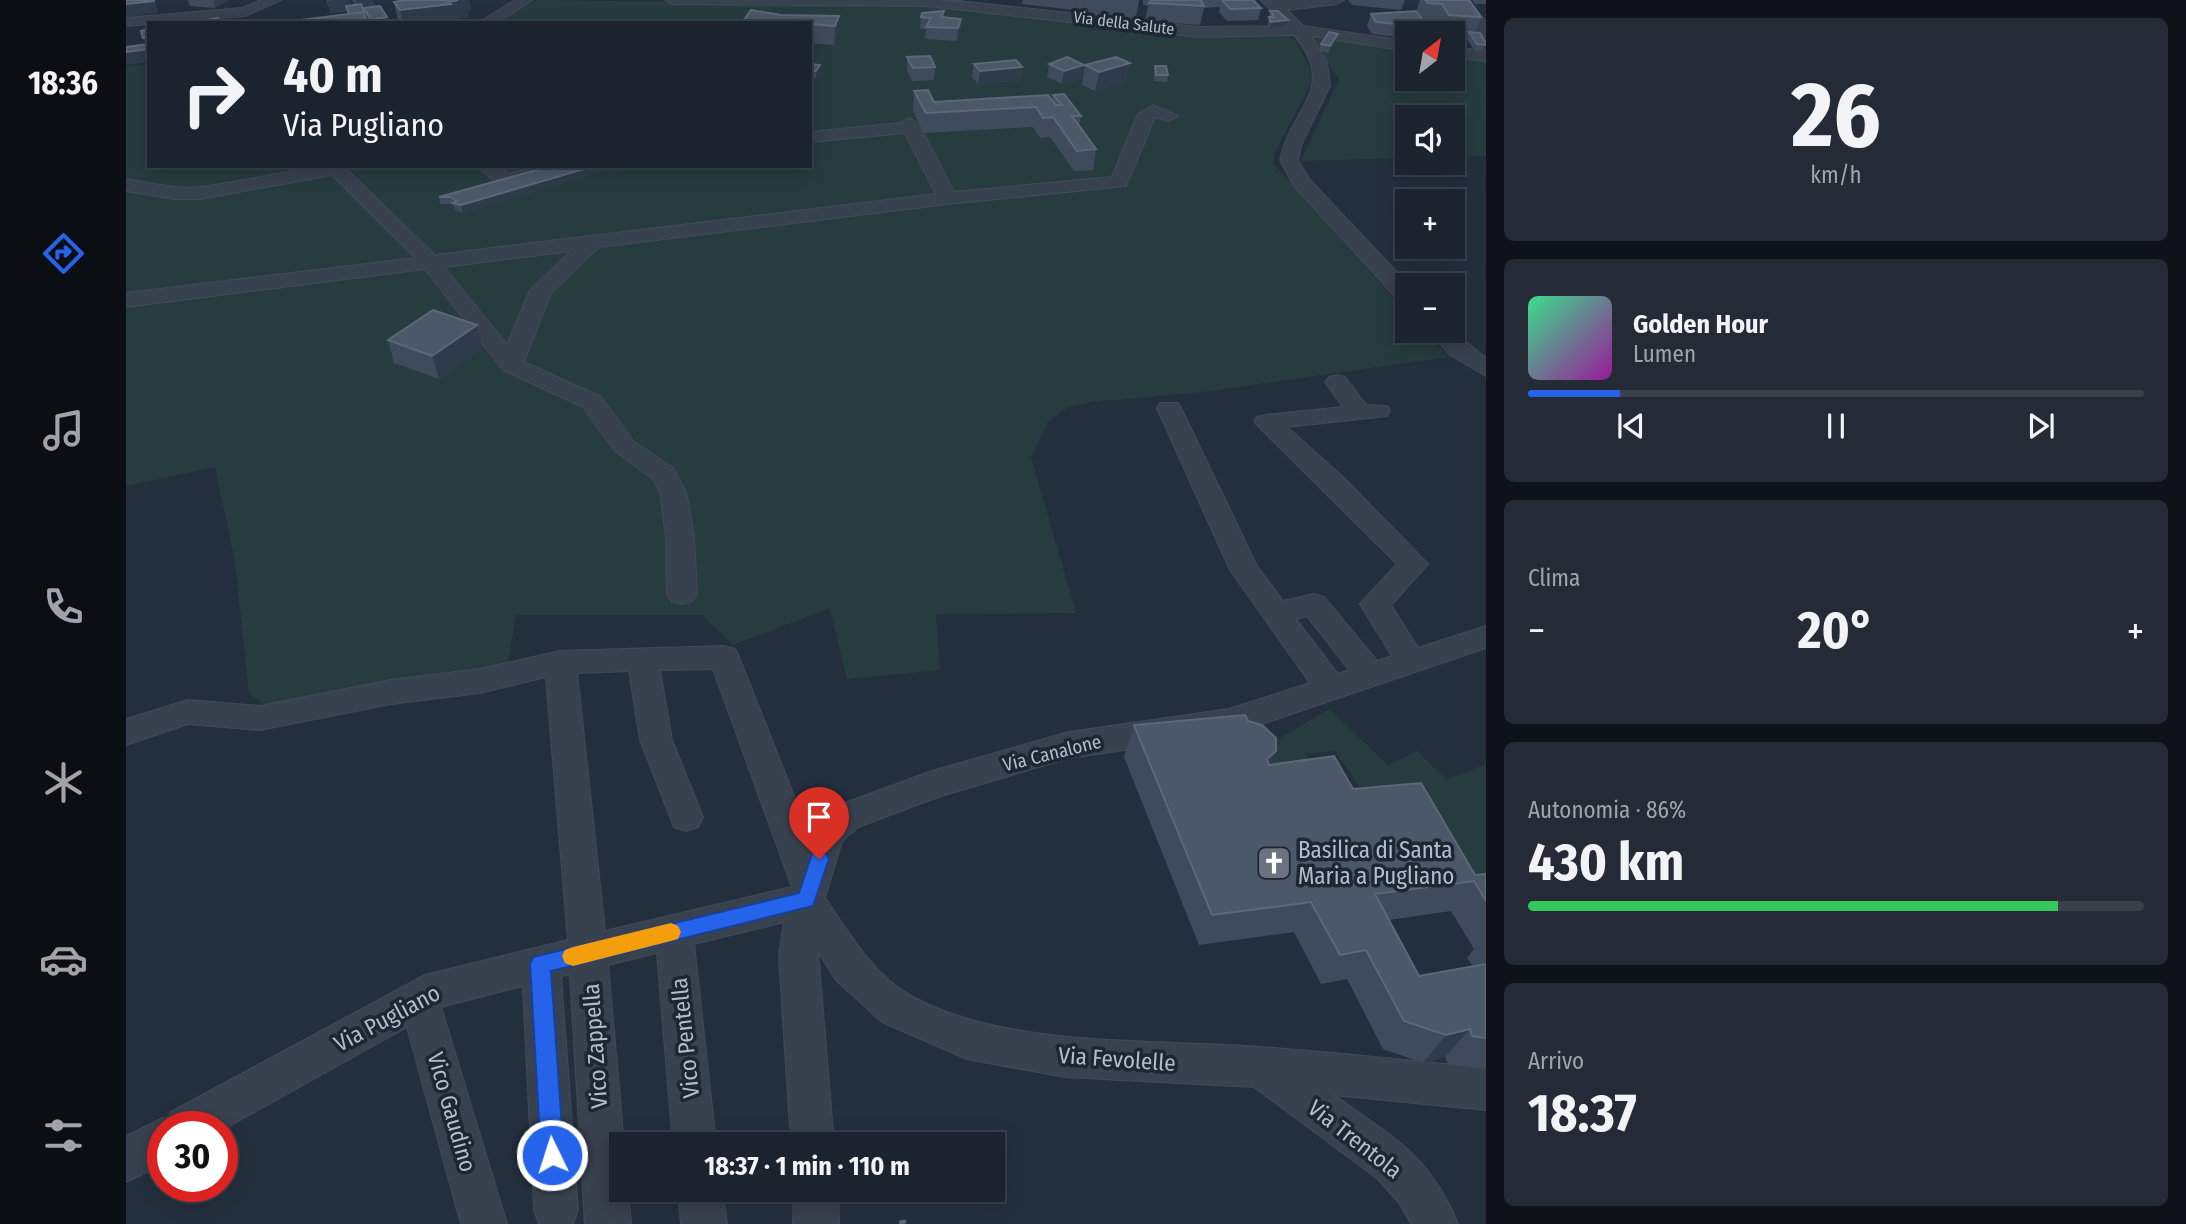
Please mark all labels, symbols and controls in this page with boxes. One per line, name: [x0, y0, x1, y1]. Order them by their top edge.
street label: Via della Salute: [1073, 7, 1176, 39]
north arrow: [1395, 21, 1465, 91]
map controls: [1395, 21, 1465, 343]
text: 40 m: [283, 46, 383, 105]
icon: right: [168, 49, 259, 140]
text: 26: [1791, 61, 1881, 170]
text: 18:36: [28, 64, 98, 102]
button: sound: [1395, 105, 1465, 175]
text: Via Pugliano: [283, 106, 444, 144]
text: km/h: [1810, 161, 1862, 189]
button: +: [1395, 189, 1465, 259]
icon: directions: [39, 229, 88, 278]
button: −: [1395, 273, 1465, 343]
text: Golden Hour: [1633, 309, 1768, 340]
text: Lumen: [1633, 340, 1696, 368]
icon: music: [39, 406, 88, 455]
icon: previous: [1612, 407, 1650, 445]
icon: pause: [1817, 407, 1855, 445]
icon: next: [2022, 407, 2060, 445]
text: Clima: [1528, 564, 1580, 592]
icon: phone: [39, 582, 88, 631]
text: 20°: [1798, 599, 1874, 662]
text: −: [1528, 608, 1545, 654]
text: +: [2127, 608, 2144, 654]
street label: Via Canalone: [1000, 730, 1104, 776]
icon: climate: [39, 758, 88, 807]
pin: [789, 787, 849, 859]
text: Autonomia · 86%: [1528, 796, 1686, 824]
icon: arrive: [800, 798, 838, 836]
text: 430 km: [1528, 831, 1684, 894]
place label: Basilica di Santa Maria a Pugliano: [1298, 836, 1454, 890]
church icon: Basilica di Santa Maria a Pugliano: [1255, 844, 1293, 882]
icon: car: [39, 935, 88, 984]
street label: Vico Pentella: [665, 976, 705, 1100]
street label: Via Pugliano: [329, 978, 445, 1058]
street label: Vico Zappella: [577, 983, 613, 1109]
street label: Via Fevolelle: [1057, 1041, 1177, 1077]
text: Arrivo: [1528, 1047, 1584, 1075]
street label: Vico Gaudino: [422, 1049, 482, 1175]
text: 18:37: [1528, 1082, 1637, 1145]
street label: Via Trentola: [1302, 1094, 1408, 1184]
icon: filters: [39, 1111, 88, 1160]
speed limit sign: 30: [147, 1111, 238, 1202]
position arrow: [515, 1118, 589, 1192]
text: 18:37 · 1 min · 110 m: [704, 1151, 910, 1182]

